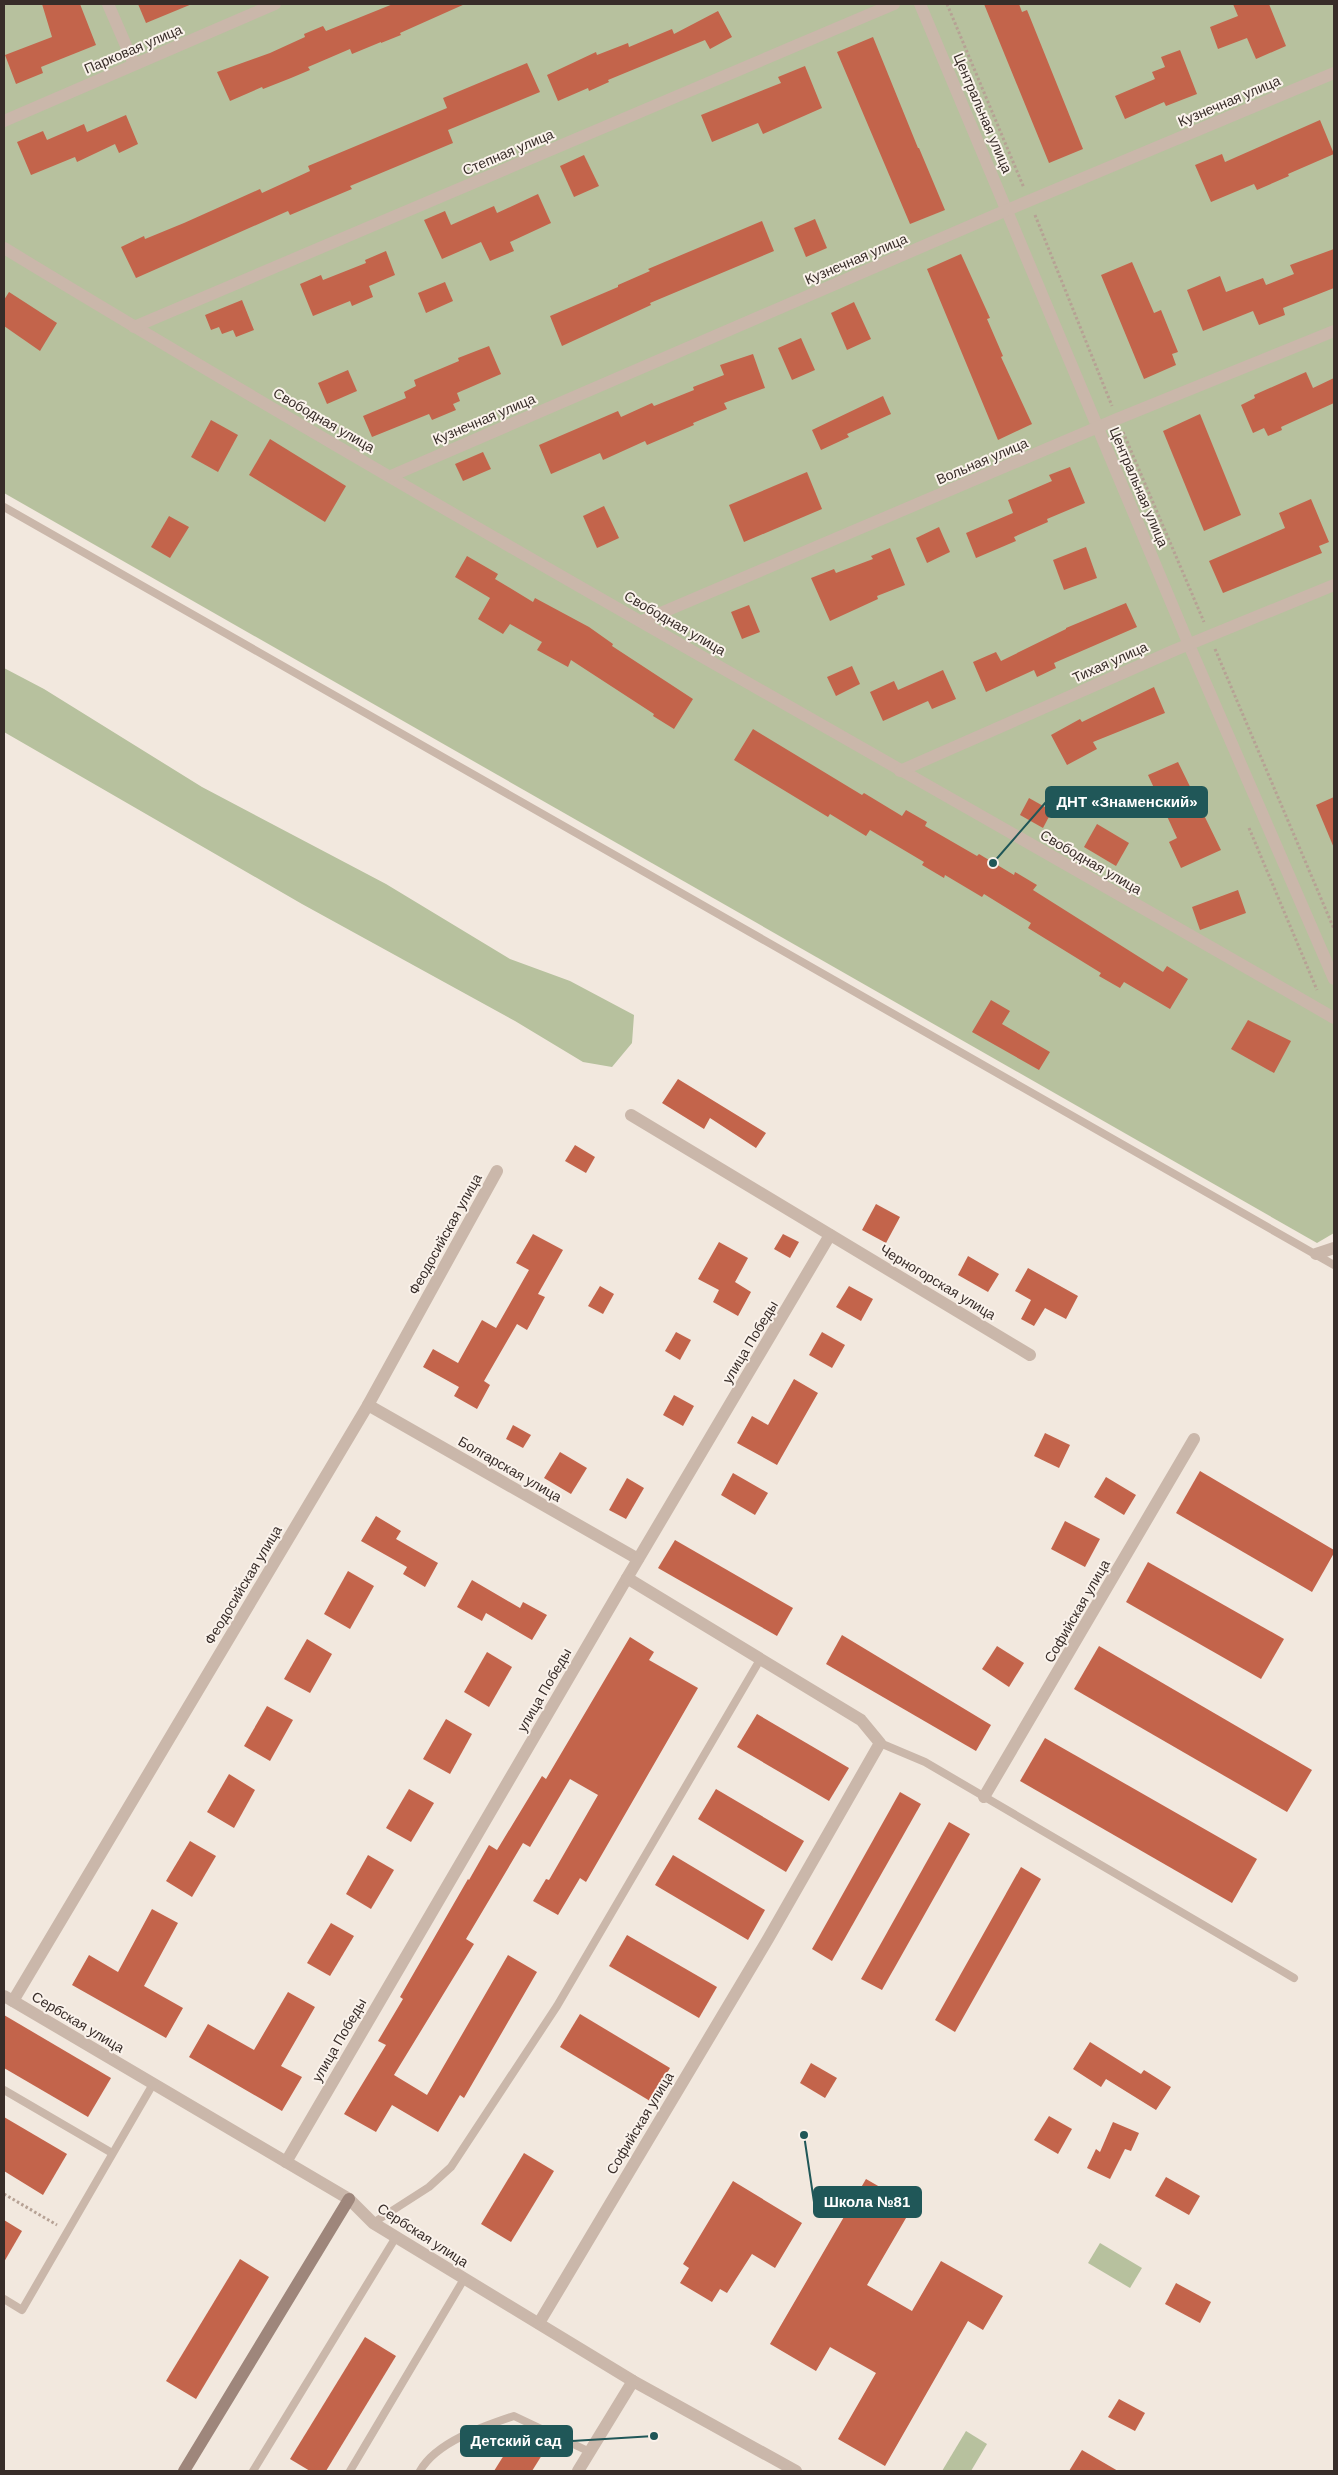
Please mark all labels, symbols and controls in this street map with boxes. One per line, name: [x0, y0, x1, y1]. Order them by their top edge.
street label: Парковая улица: [82, 21, 185, 77]
street label: Центральная улица: [950, 51, 1016, 176]
street label: Кузнечная улица: [1176, 72, 1283, 130]
street label: Степная улица: [460, 126, 556, 178]
street label: Кузнечная улица: [803, 230, 910, 288]
street label: Свободная улица: [270, 384, 378, 456]
street label: Кузнечная улица: [431, 390, 538, 448]
street label: Центральная улица: [1106, 425, 1172, 550]
street label: Вольная улица: [934, 434, 1030, 487]
street label: Свободная улица: [621, 587, 729, 659]
street label: Тихая улица: [1070, 638, 1150, 686]
callout: ДНТ «Знаменский»: [1046, 787, 1207, 817]
text: ДНТ «Знаменский»: [1056, 793, 1198, 810]
street label: Свободная улица: [1037, 826, 1145, 898]
street label: Феодосийская улица: [405, 1171, 485, 1297]
street label: Черногорская улица: [877, 1241, 999, 1323]
street label: улица Победы: [719, 1298, 781, 1386]
street label: Болгарская улица: [456, 1433, 565, 1505]
street label: Феодосийская улица: [201, 1523, 285, 1647]
street label: Софийская улица: [1041, 1556, 1113, 1665]
street label: улица Победы: [514, 1645, 574, 1735]
street label: Сербская улица: [29, 1988, 127, 2056]
street label: улица Победы: [309, 1995, 369, 2085]
street label: Софийская улица: [603, 2069, 677, 2177]
callout: Школа №81: [814, 2187, 921, 2217]
text: Школа №81: [824, 2193, 910, 2210]
street label: Сербская улица: [375, 2200, 471, 2270]
callout: Детский сад: [461, 2426, 572, 2456]
text: Детский сад: [470, 2432, 562, 2449]

